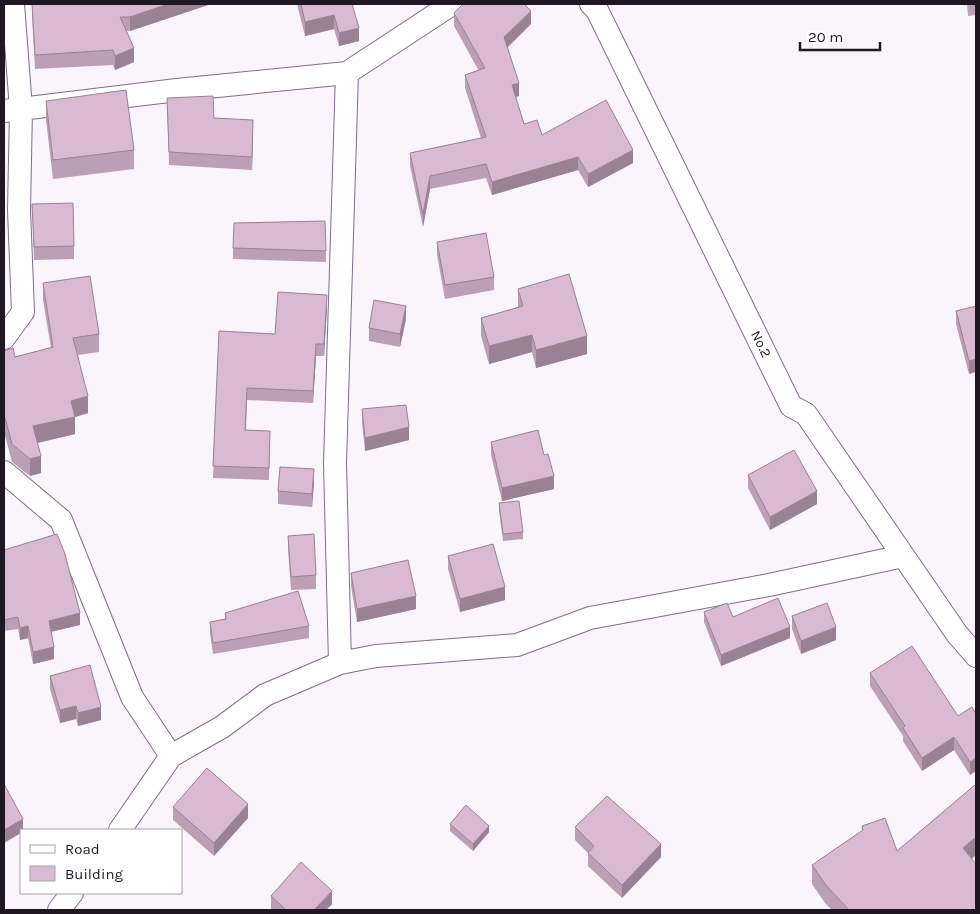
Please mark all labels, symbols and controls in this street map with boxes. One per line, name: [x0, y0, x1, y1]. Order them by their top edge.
scale bar: [800, 20, 880, 52]
text: 20 m: [808, 28, 843, 46]
street label: No.2: [747, 328, 775, 360]
legend: [20, 829, 182, 894]
text: Road: [65, 840, 100, 858]
text: Building: [65, 865, 123, 883]

